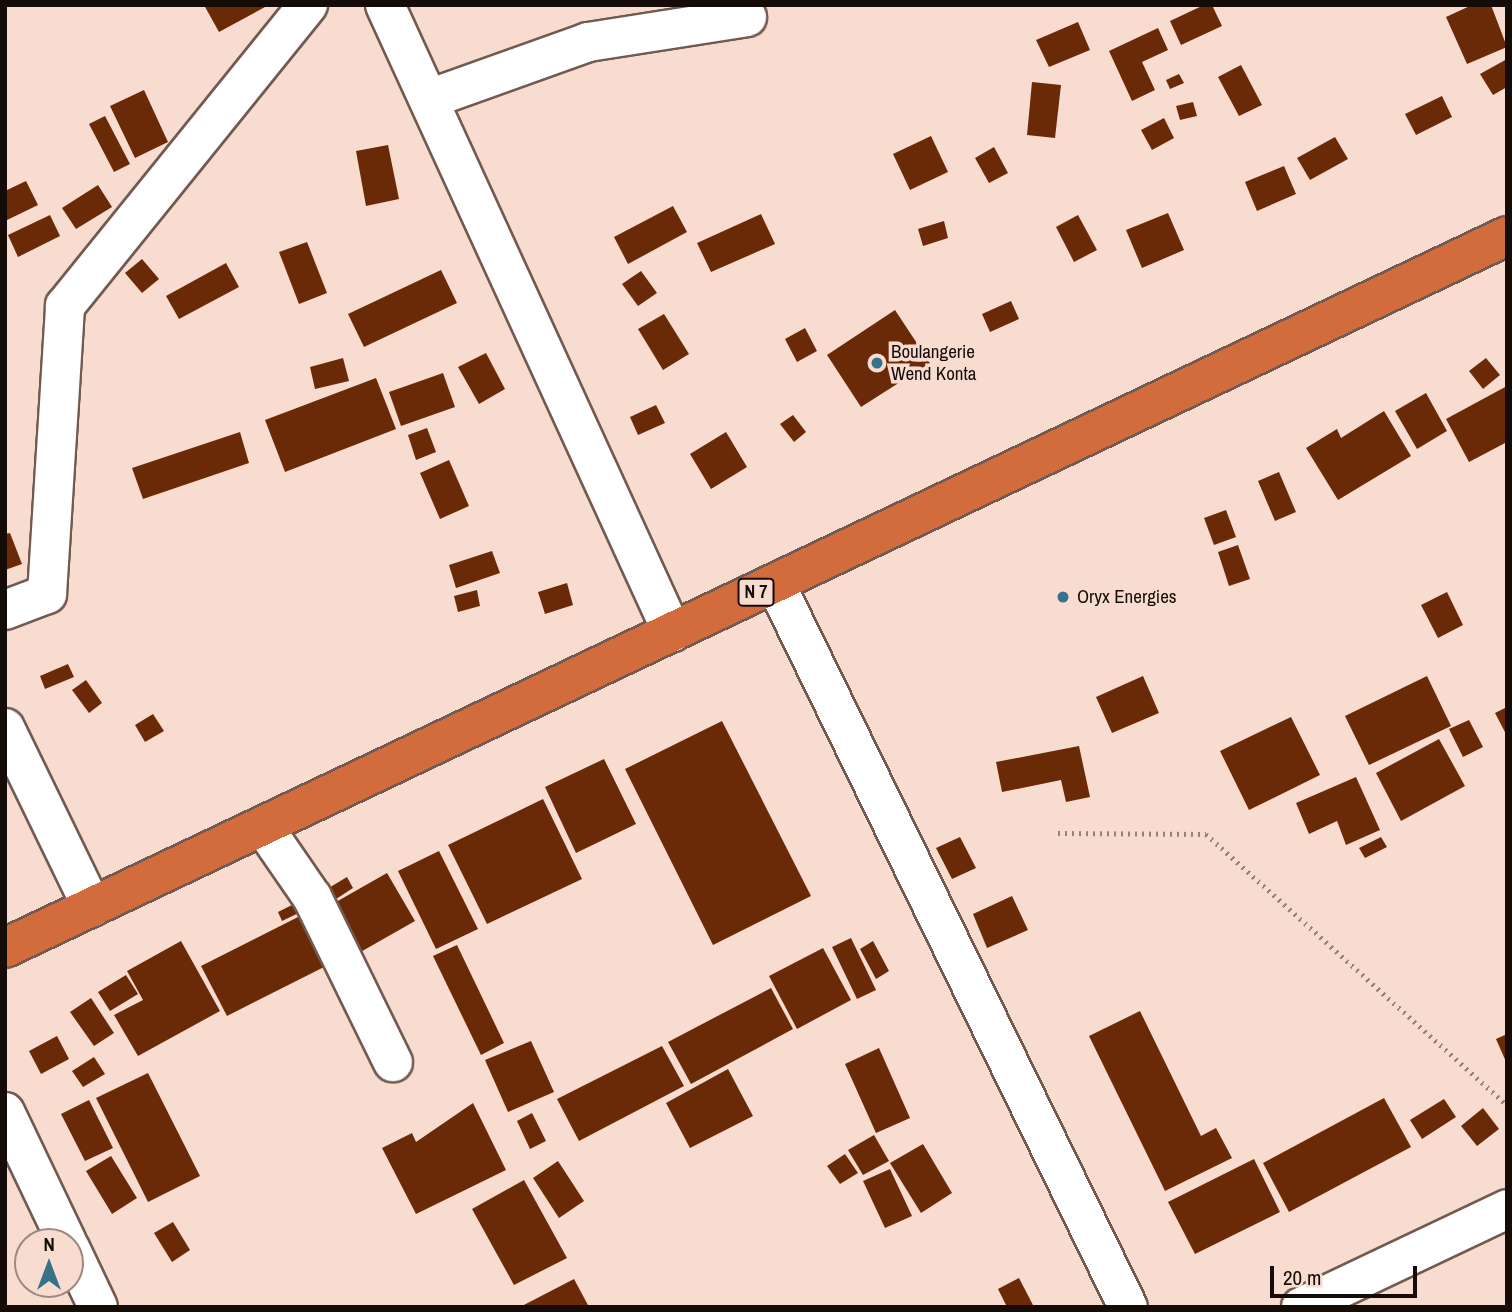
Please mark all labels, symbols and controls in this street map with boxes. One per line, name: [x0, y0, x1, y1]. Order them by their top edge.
place label: Boulangerie Wend Konta: [891, 341, 976, 385]
marker: Boulangerie Wend Konta: [869, 355, 885, 371]
road number: N 7: [737, 578, 775, 606]
place label: Oryx Energies: [1077, 586, 1177, 608]
marker: Oryx Energies: [1055, 589, 1071, 605]
north arrow: [14, 1228, 84, 1298]
text: N: [43, 1231, 55, 1257]
scale bar: [1274, 1252, 1421, 1296]
text: 20 m: [1283, 1263, 1321, 1292]

